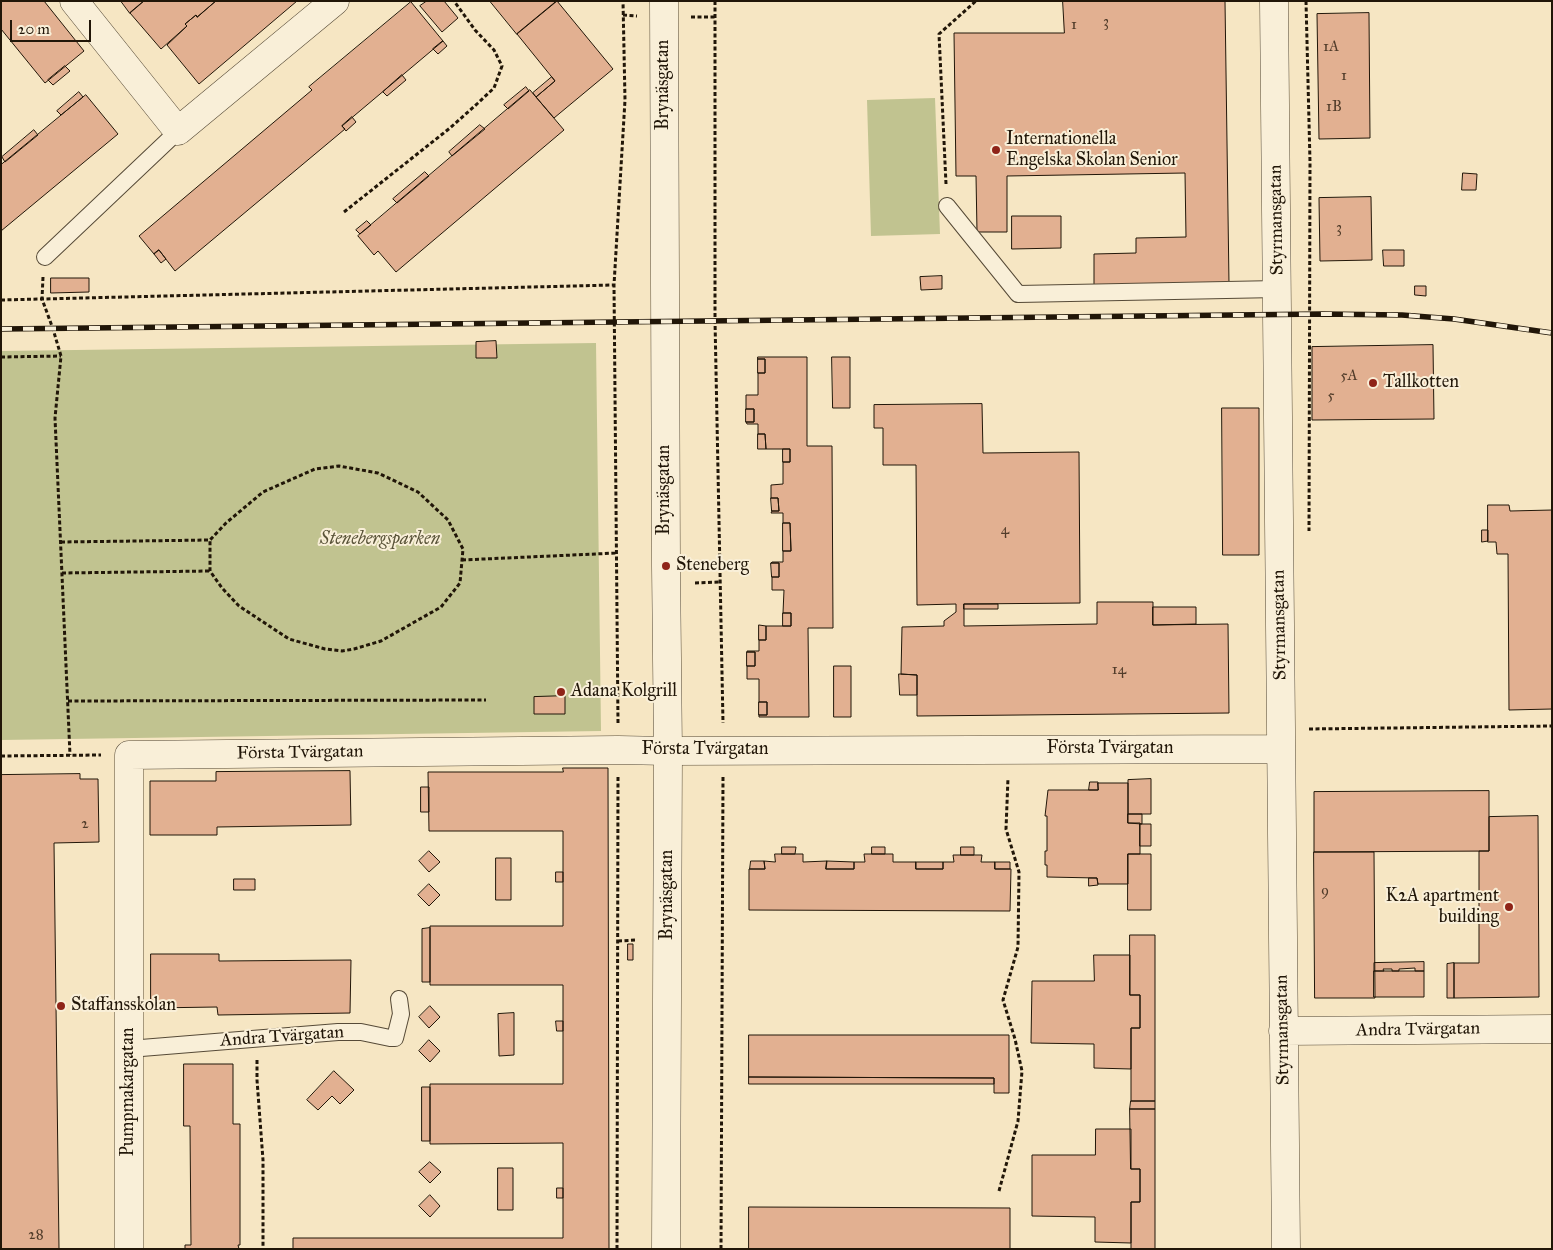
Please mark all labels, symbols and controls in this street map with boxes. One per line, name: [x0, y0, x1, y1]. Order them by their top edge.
scale bar: [12, 10, 94, 42]
house number: 3: [1103, 13, 1109, 31]
house number: 1: [1071, 16, 1077, 34]
text: 20 m: [18, 20, 50, 38]
house number: 1A: [1323, 38, 1339, 56]
street label: Brynäsgatan: [653, 40, 675, 130]
house number: 1: [1341, 67, 1347, 85]
house number: 1B: [1326, 98, 1342, 116]
place label: Internationella Engelska Skolan Senior: [1006, 129, 1178, 172]
marker: Internationella Engelska Skolan Senior: [990, 144, 1002, 156]
street label: Styrmansgatan: [1265, 164, 1289, 276]
house number: 3: [1336, 219, 1342, 237]
house number: 5A: [1340, 367, 1358, 385]
place label: Tallkotten: [1383, 372, 1459, 394]
marker: Tallkotten: [1367, 377, 1379, 389]
house number: 5: [1328, 387, 1334, 405]
street label: Brynäsgatan: [654, 445, 676, 535]
house number: 4: [1001, 521, 1009, 539]
park label: Stenebergsparken: [320, 529, 440, 551]
place label: Steneberg: [676, 555, 749, 577]
marker: Steneberg: [660, 560, 672, 572]
street label: Styrmansgatan: [1268, 569, 1292, 681]
house number: 14: [1112, 661, 1126, 679]
place label: Adana Kolgrill: [571, 681, 677, 703]
marker: Adana Kolgrill: [555, 686, 567, 698]
street label: Första Tvärgatan: [1047, 738, 1173, 760]
street label: Första Tvärgatan: [642, 739, 768, 761]
street label: Första Tvärgatan: [236, 741, 364, 765]
house number: 2: [81, 815, 89, 833]
street label: Brynäsgatan: [657, 850, 679, 940]
house number: 9: [1321, 882, 1329, 900]
place label: K2A apartment building: [1385, 886, 1499, 929]
marker: K2A apartment building: [1503, 901, 1515, 913]
street label: Styrmansgatan: [1271, 974, 1295, 1086]
place label: Staffansskolan: [71, 995, 176, 1017]
marker: Staffansskolan: [55, 1000, 67, 1012]
street label: Andra Tvärgatan: [1356, 1018, 1480, 1042]
street label: Andra Tvärgatan: [219, 1022, 345, 1052]
street label: Pumpmakargatan: [118, 1027, 140, 1157]
house number: 28: [28, 1226, 44, 1244]

